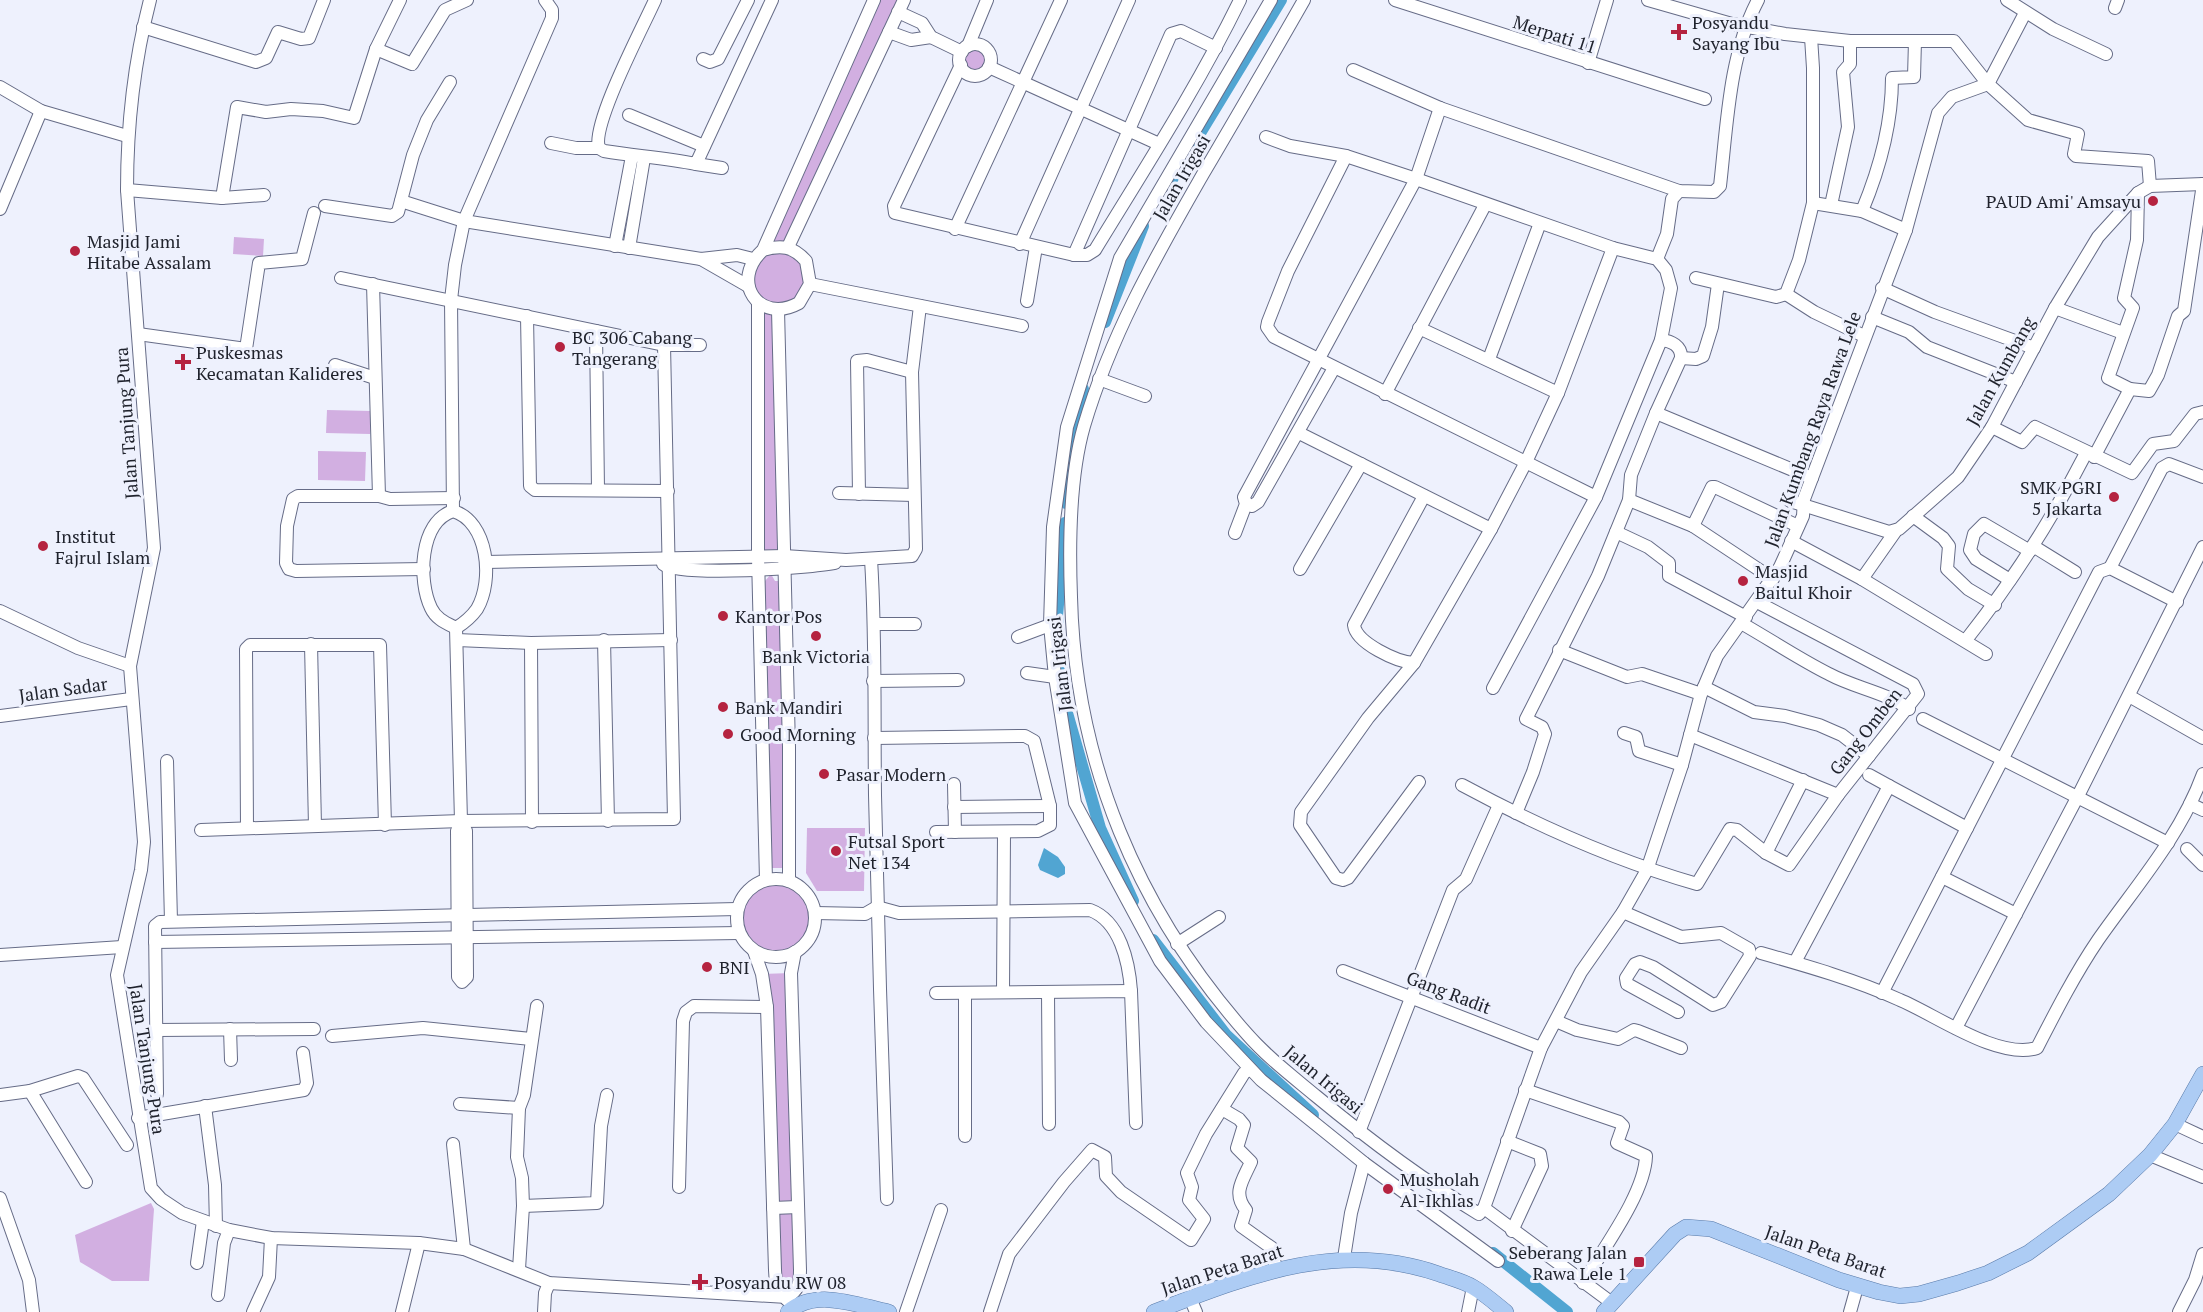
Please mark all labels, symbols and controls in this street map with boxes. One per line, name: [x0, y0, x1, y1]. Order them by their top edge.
street label: Merpati 11: [1510, 9, 1600, 59]
place label: Posyandu Sayang Ibu: [1692, 10, 1780, 55]
marker: Posyandu Sayang Ibu: [1670, 23, 1688, 41]
street label: Jalan Irigasi: [1147, 130, 1215, 224]
place label: PAUD Ami' Amsayu: [1986, 189, 2141, 213]
marker: PAUD Ami' Amsayu: [2146, 194, 2160, 208]
place label: Masjid Jami Hitabe Assalam: [87, 229, 212, 274]
marker: Masjid Jami Hitabe Assalam: [68, 244, 82, 258]
street label: Jalan Kumbang Raya Rawa Lele: [1758, 308, 1866, 550]
street label: Jalan Kumbang: [1960, 312, 2040, 430]
place label: BC 306 Cabang Tangerang: [572, 325, 692, 370]
place label: Puskesmas Kecamatan Kalideres: [196, 340, 363, 385]
marker: BC 306 Cabang Tangerang: [553, 340, 567, 354]
street label: Jalan Tanjung Pura: [109, 346, 143, 500]
marker: Puskesmas Kecamatan Kalideres: [174, 353, 192, 371]
place label: SMK PGRI 5 Jakarta: [2020, 475, 2102, 520]
marker: SMK PGRI 5 Jakarta: [2107, 490, 2121, 504]
place label: Institut Fajrul Islam: [55, 524, 151, 569]
marker: Institut Fajrul Islam: [36, 539, 50, 553]
place label: Masjid Baitul Khoir: [1755, 559, 1852, 604]
marker: Masjid Baitul Khoir: [1736, 574, 1750, 588]
place label: Kantor Pos: [735, 604, 822, 628]
marker: Kantor Pos: [716, 609, 730, 623]
street label: Jalan Irigasi: [1041, 615, 1077, 713]
marker: Bank Victoria: [809, 629, 823, 643]
place label: Bank Victoria: [762, 644, 870, 668]
street label: Jalan Sadar: [17, 671, 109, 707]
street label: Gang Omben: [1823, 682, 1907, 780]
place label: Bank Mandiri: [735, 695, 843, 719]
marker: Bank Mandiri: [716, 700, 730, 714]
place label: Good Morning: [740, 722, 856, 746]
marker: Good Morning: [721, 727, 735, 741]
place label: Pasar Modern: [836, 762, 946, 786]
marker: Pasar Modern: [817, 767, 831, 781]
place label: Futsal Sport Net 134: [848, 829, 945, 874]
marker: Futsal Sport Net 134: [829, 844, 843, 858]
place label: BNI: [719, 955, 750, 979]
marker: BNI: [700, 960, 714, 974]
street label: Gang Radit: [1403, 965, 1495, 1019]
street label: Jalan Tanjung Pura: [124, 982, 172, 1136]
street label: Jalan Irigasi: [1280, 1039, 1368, 1119]
place label: Musholah Al-Ikhlas: [1400, 1167, 1480, 1212]
marker: Musholah Al-Ikhlas: [1381, 1182, 1395, 1196]
street label: Jalan Peta Barat: [1762, 1219, 1890, 1283]
street label: Jalan Peta Barat: [1158, 1238, 1286, 1300]
place label: Seberang Jalan Rawa Lele 1: [1508, 1240, 1627, 1285]
marker: Seberang Jalan Rawa Lele 1: [1632, 1255, 1646, 1269]
place label: Posyandu RW 08: [714, 1270, 846, 1294]
marker: Posyandu RW 08: [691, 1273, 709, 1291]

